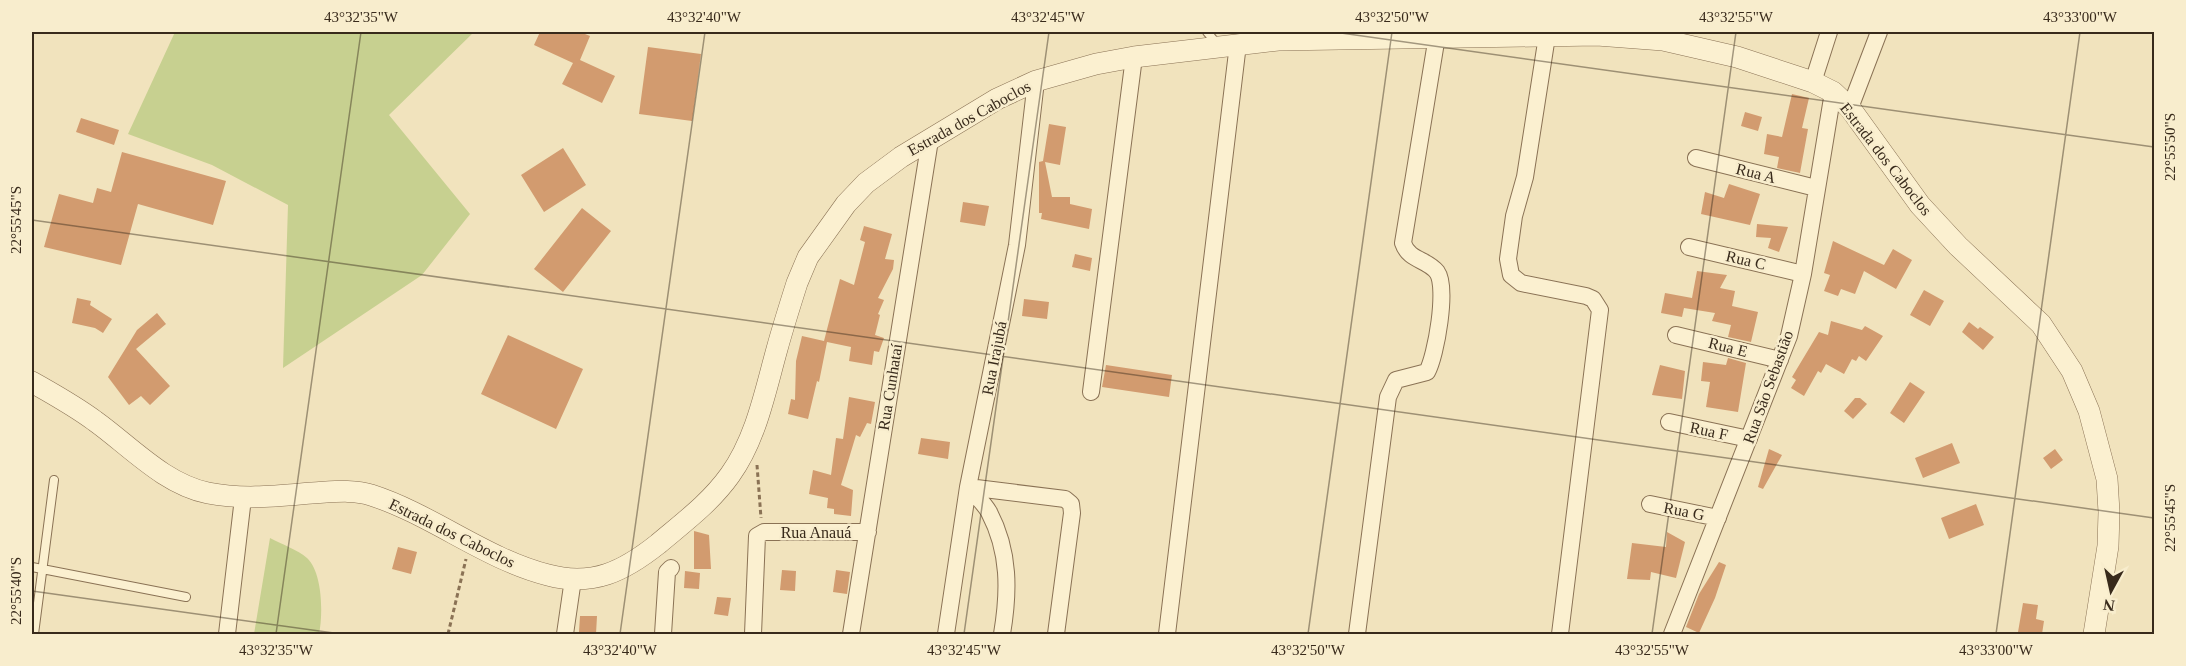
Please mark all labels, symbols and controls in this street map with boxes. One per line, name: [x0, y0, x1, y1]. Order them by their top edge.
text: 43°32'35"W: [324, 9, 399, 25]
text: 43°32'40"W: [667, 9, 742, 25]
text: 43°32'45"W: [1011, 9, 1086, 25]
text: 43°32'50"W: [1355, 9, 1430, 25]
text: 43°32'55"W: [1699, 9, 1774, 25]
text: 43°33'00"W: [2043, 9, 2118, 25]
street label: Estrada dos Caboclos: [905, 77, 1033, 159]
street label: Estrada dos Caboclos: [1837, 99, 1935, 219]
text: 22°55'50"S: [2162, 113, 2178, 181]
street label: Rua A: [1734, 160, 1778, 186]
text: 22°55'45"S: [8, 186, 24, 254]
street label: Rua C: [1724, 247, 1768, 273]
street label: Rua Irajubá: [978, 320, 1010, 397]
street label: Rua São Sebastião: [1740, 328, 1796, 446]
street label: Rua E: [1707, 334, 1749, 360]
street label: Rua Cunhataí: [875, 342, 905, 432]
street label: Rua F: [1688, 419, 1730, 443]
text: 22°55'45"S: [2162, 484, 2178, 552]
street label: Estrada dos Caboclos: [386, 495, 518, 571]
street label: Rua G: [1662, 499, 1706, 523]
street label: Rua Anauá: [781, 524, 851, 541]
text: 22°55'40"S: [8, 557, 24, 625]
north arrow: [2081, 561, 2141, 621]
text: N: [2102, 596, 2116, 615]
text: 43°32'35"W: [239, 642, 314, 658]
text: 43°32'40"W: [583, 642, 658, 658]
text: 43°32'45"W: [927, 642, 1002, 658]
text: 43°32'50"W: [1271, 642, 1346, 658]
text: 43°32'55"W: [1615, 642, 1690, 658]
text: 43°33'00"W: [1959, 642, 2034, 658]

